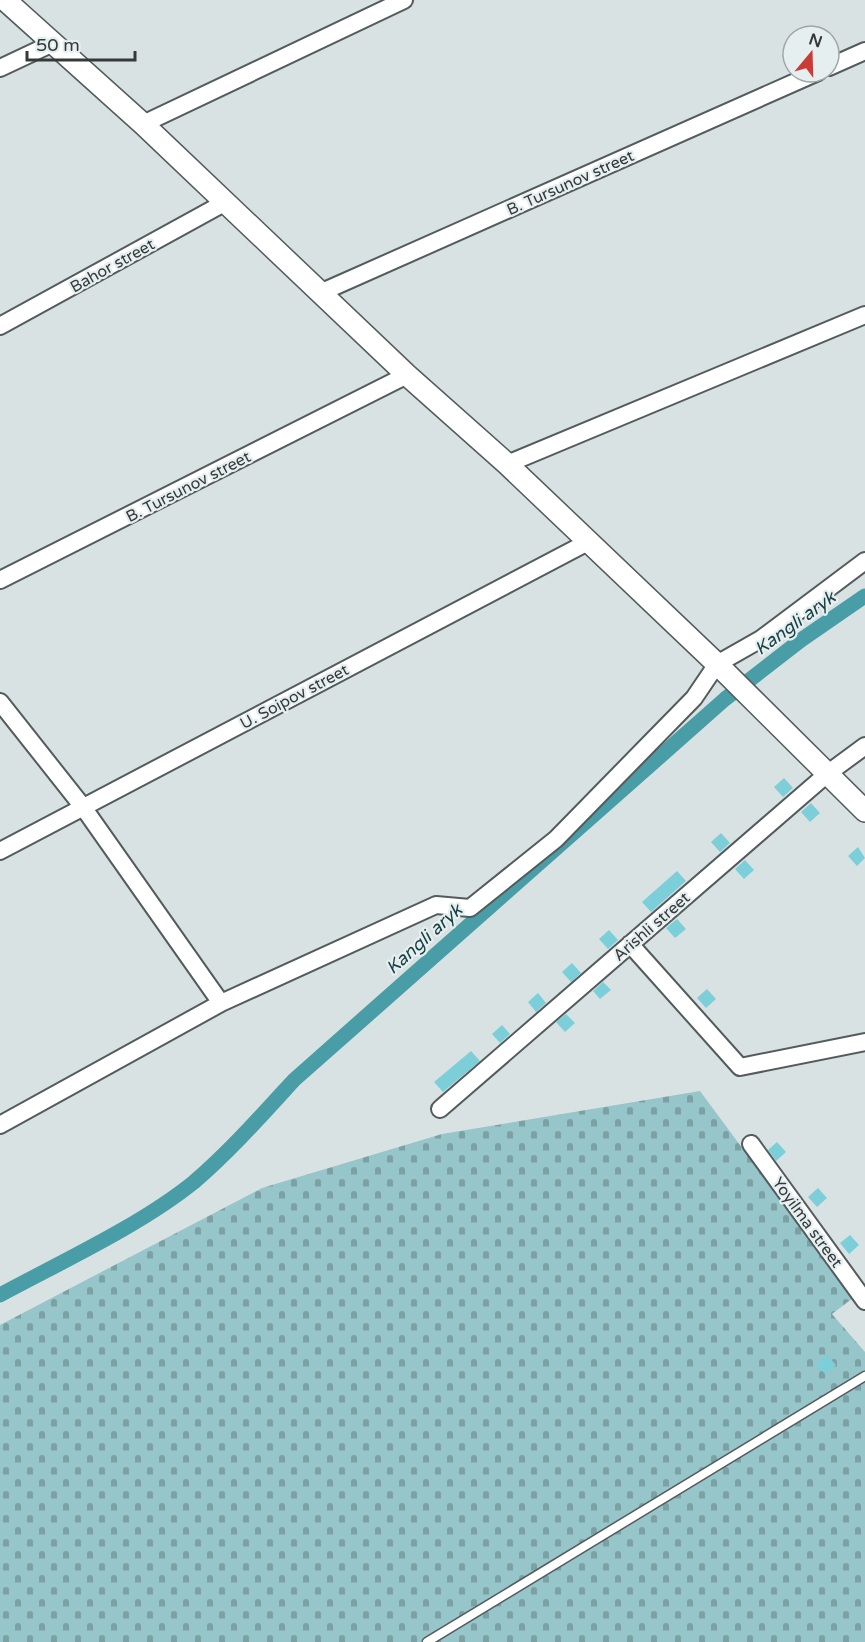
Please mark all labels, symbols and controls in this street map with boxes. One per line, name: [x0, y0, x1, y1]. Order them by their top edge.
scale bar: [27, 24, 135, 62]
north arrow: [781, 24, 841, 84]
text: N: [806, 29, 825, 52]
text: 50 m: [36, 34, 80, 56]
street label: B. Tursunov street: [504, 146, 637, 220]
street label: Bahor street: [67, 234, 158, 297]
street label: B. Tursunov street: [123, 447, 254, 527]
water label: Kangli aryk: [750, 586, 841, 660]
street label: U. Soipov street: [237, 660, 352, 734]
street label: Arishli street: [609, 888, 694, 966]
water label: Kangli aryk: [381, 898, 467, 979]
street label: Yoyilma street: [768, 1173, 847, 1272]

